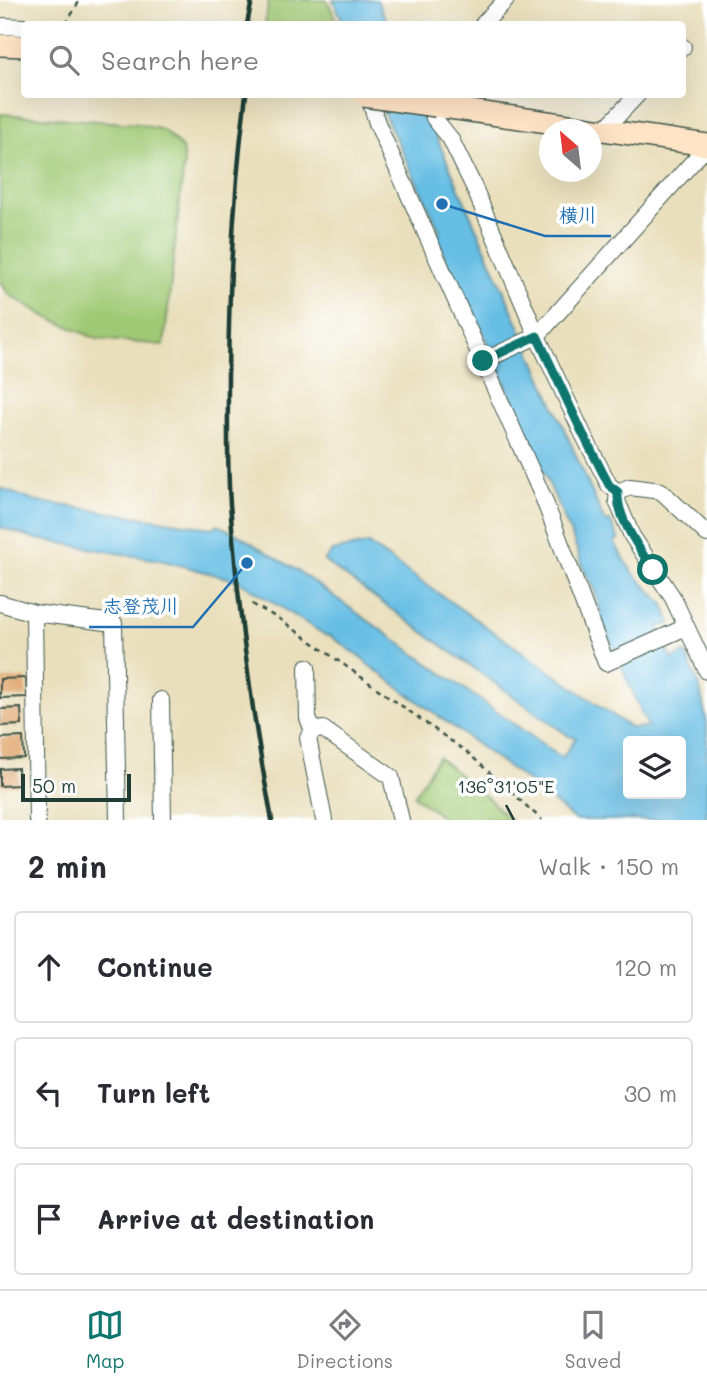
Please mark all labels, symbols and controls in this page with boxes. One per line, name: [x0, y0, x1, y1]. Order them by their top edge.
search box: [21, 21, 686, 98]
icon: search: [45, 41, 83, 79]
text: Search here: [101, 43, 259, 77]
north arrow: [539, 119, 602, 182]
callout: 横川: [545, 196, 611, 236]
text: 横川: [559, 202, 597, 227]
route end: [467, 345, 498, 376]
route start: [637, 554, 668, 585]
callout: 志登茂川: [89, 587, 193, 627]
text: 志登茂川: [103, 593, 179, 618]
map controls: [623, 736, 686, 799]
button: layers: [623, 736, 686, 799]
scale bar: [21, 771, 131, 803]
text: 50 m: [32, 773, 76, 798]
text: 136°31'05"E: [457, 774, 555, 798]
text: 2 min: [28, 846, 107, 886]
text: Walk · 150 m: [538, 851, 679, 881]
icon: ahead: [30, 948, 68, 986]
text: Continue: [97, 950, 213, 984]
text: 120 m: [614, 952, 677, 982]
icon: left: [30, 1074, 68, 1112]
text: Turn left: [97, 1076, 210, 1110]
text: 30 m: [624, 1078, 677, 1108]
icon: arrive: [30, 1200, 68, 1238]
text: Arrive at destination: [97, 1202, 374, 1236]
tab: Map: [86, 1306, 125, 1373]
tab: Directions: [296, 1306, 393, 1373]
tab: Saved: [565, 1306, 621, 1373]

